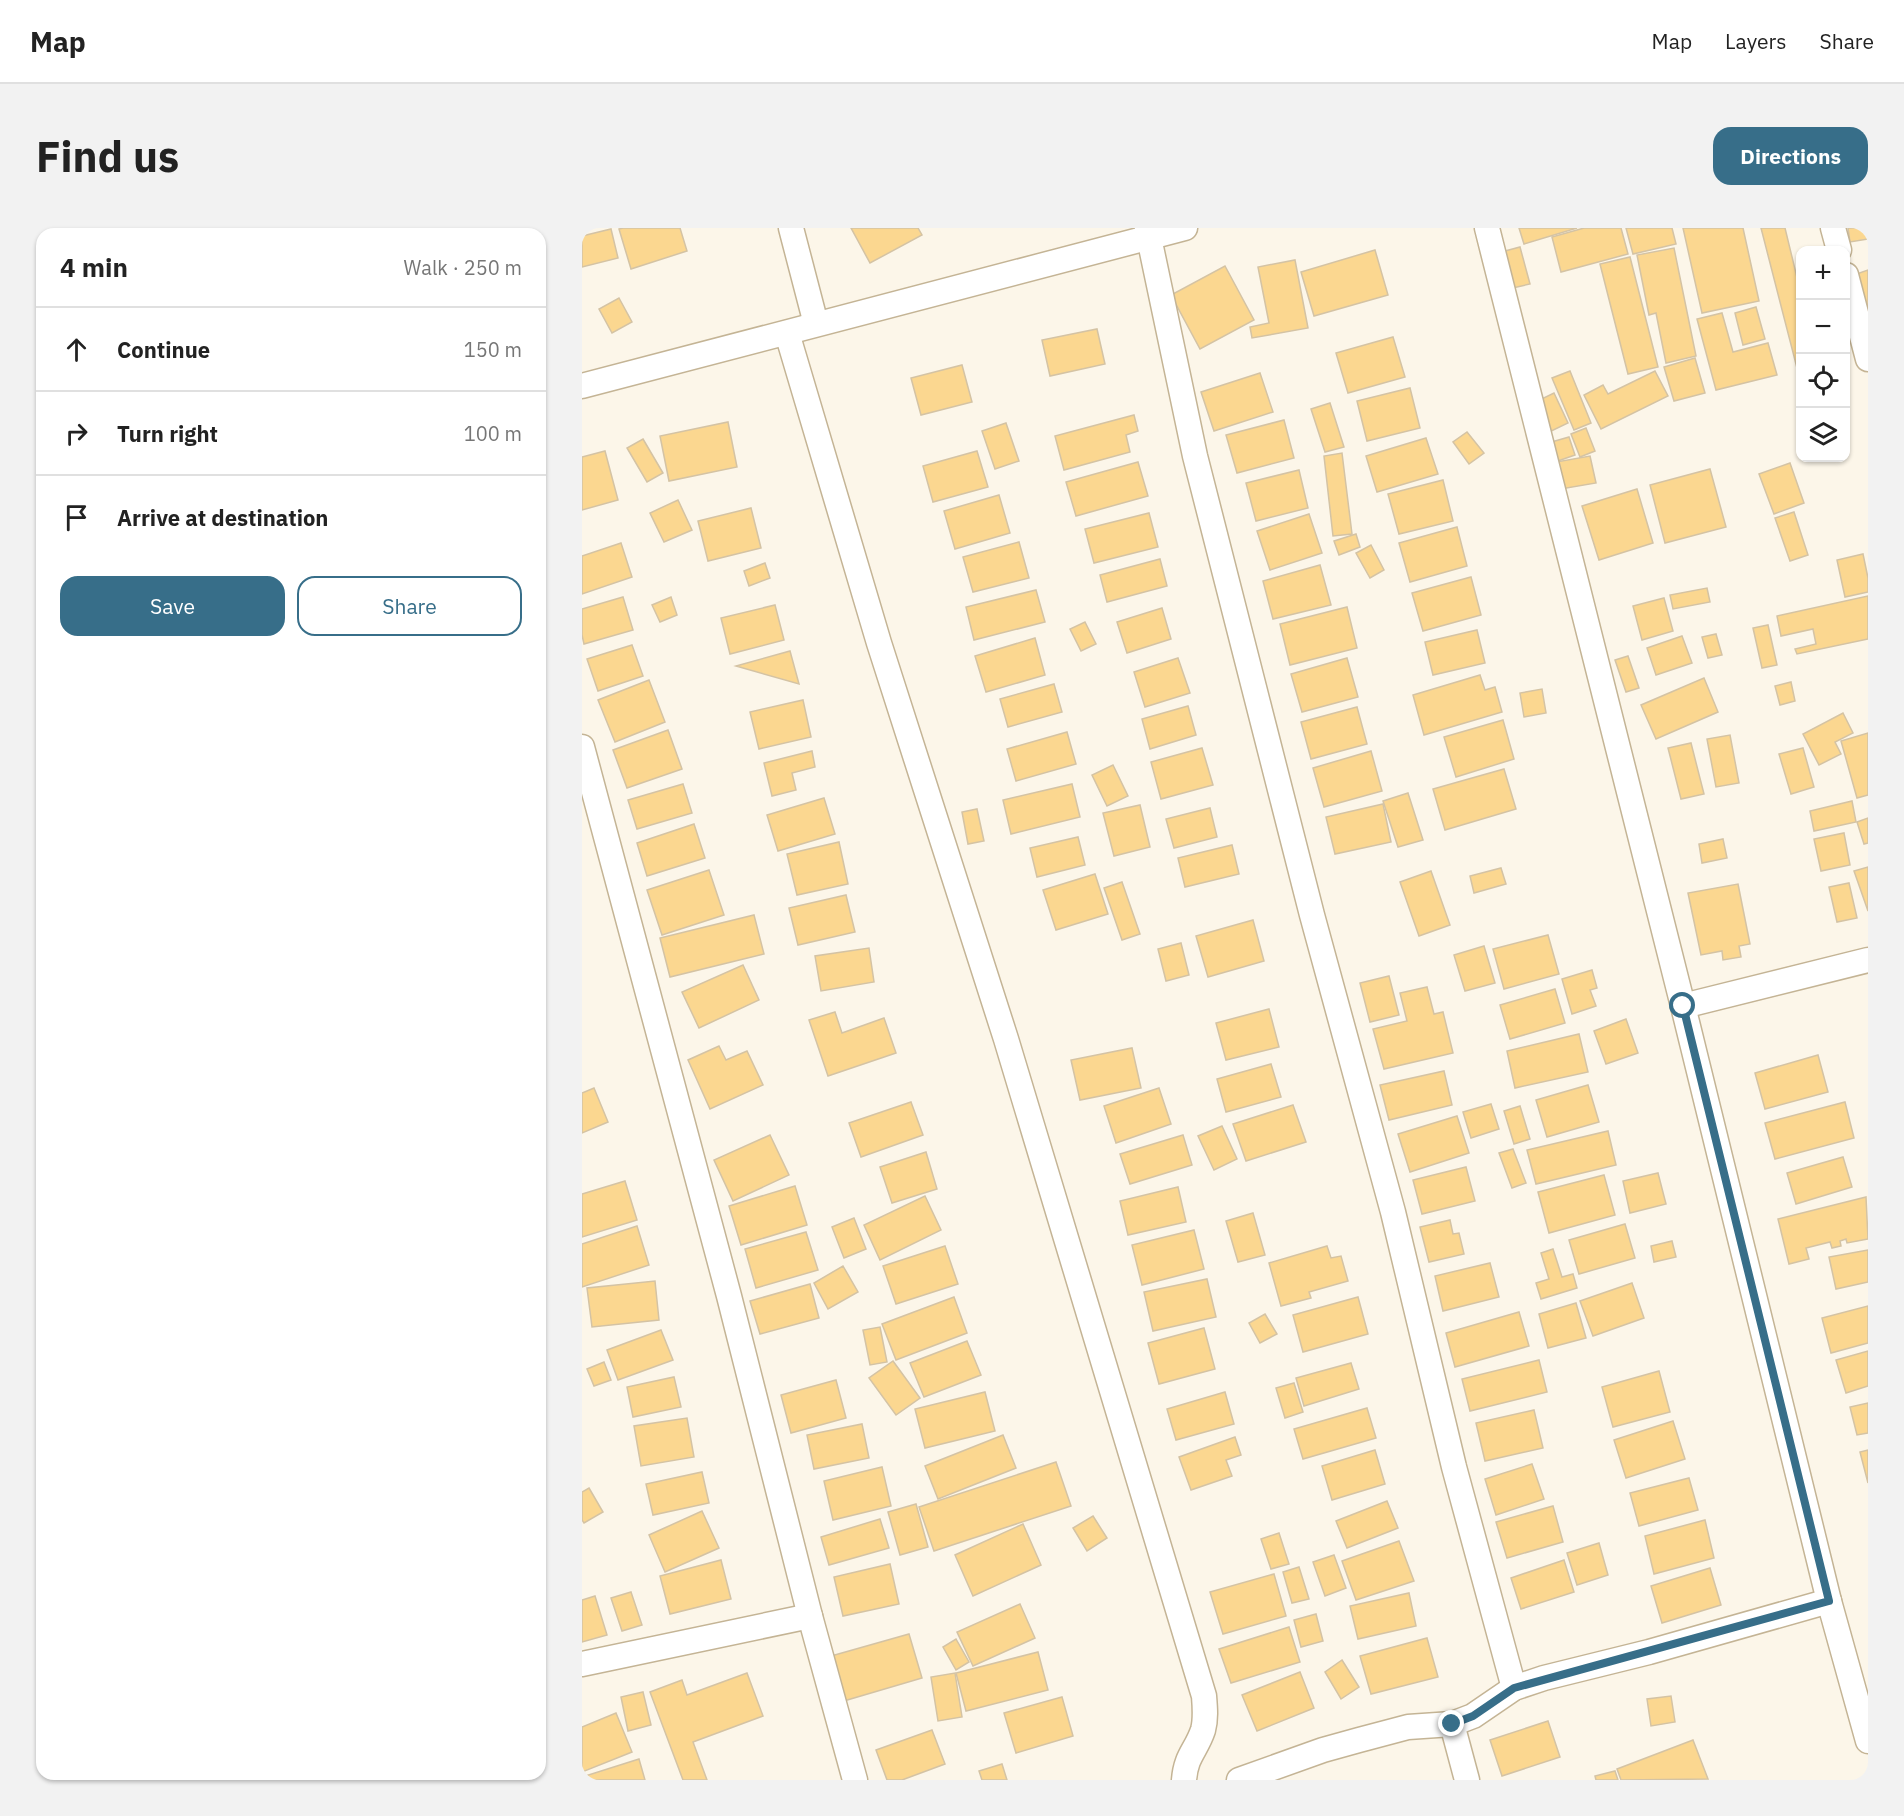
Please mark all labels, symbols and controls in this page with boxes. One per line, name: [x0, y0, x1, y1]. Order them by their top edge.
text: Map: [30, 23, 86, 60]
text: Map: [1652, 27, 1692, 55]
text: Layers: [1725, 27, 1787, 55]
text: Share: [1820, 27, 1874, 55]
button: Directions: [1713, 127, 1868, 185]
text: Find us: [36, 129, 179, 184]
map controls: [1796, 246, 1850, 462]
button: +: [1796, 246, 1850, 300]
text: 4 min: [60, 250, 128, 284]
text: Walk · 250 m: [404, 254, 522, 281]
button: −: [1796, 300, 1850, 354]
icon: ahead: [60, 333, 93, 366]
text: Continue: [117, 335, 210, 364]
text: 150 m: [464, 336, 522, 363]
button: locate: [1796, 354, 1850, 408]
button: layers: [1796, 408, 1850, 462]
icon: right: [60, 417, 93, 450]
text: Turn right: [117, 419, 218, 448]
text: 100 m: [464, 420, 522, 447]
icon: arrive: [60, 501, 93, 534]
text: Arrive at destination: [117, 503, 328, 532]
button: Save: [60, 576, 285, 636]
button: Share: [297, 576, 522, 636]
route start: [1669, 992, 1695, 1018]
route end: [1438, 1710, 1464, 1736]

